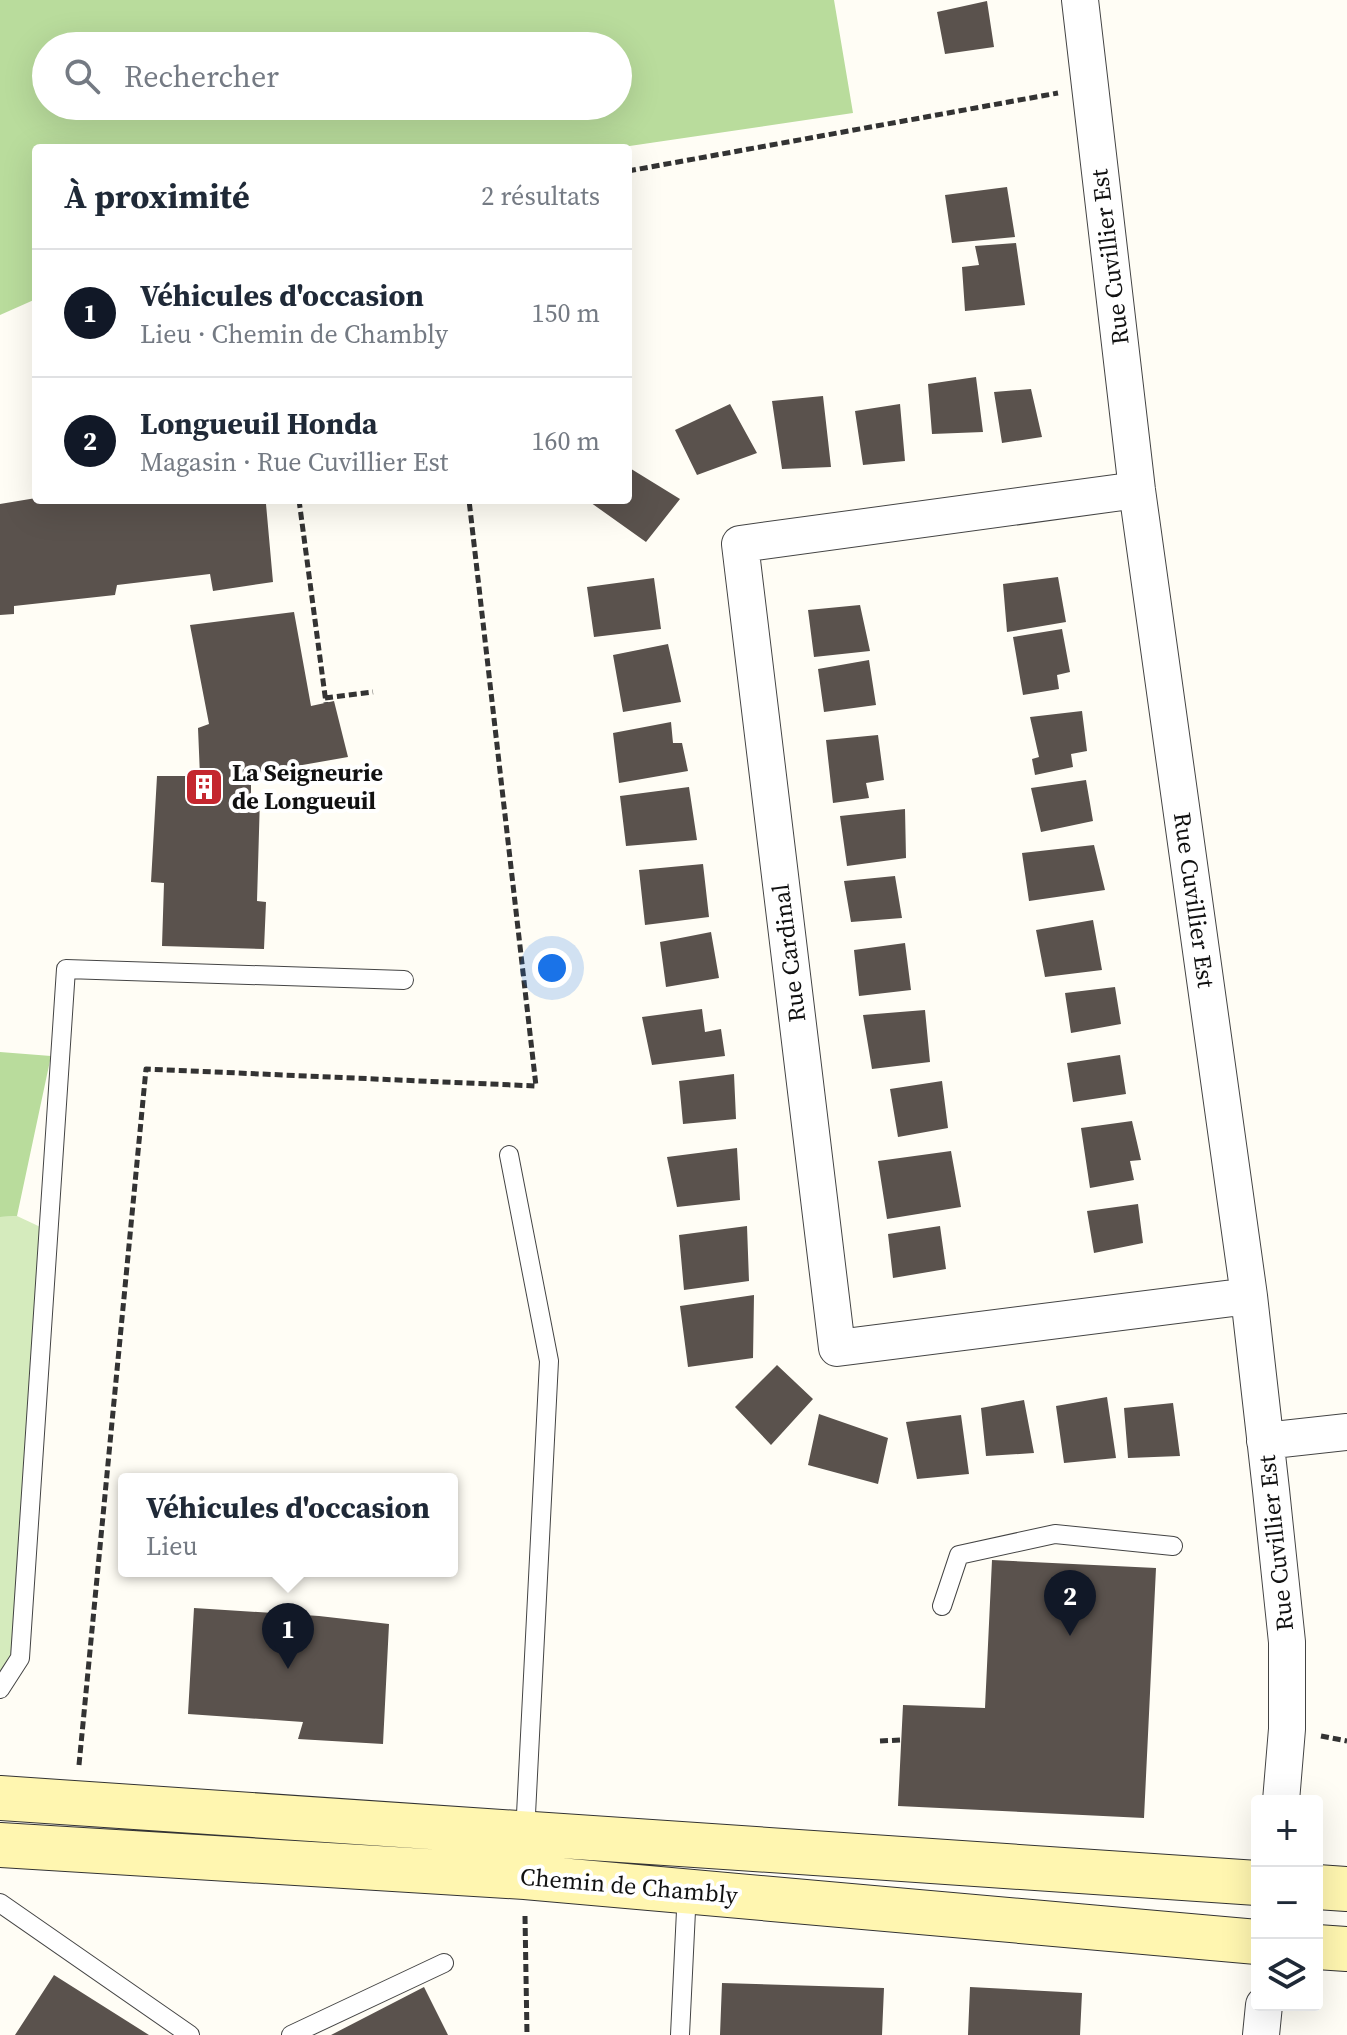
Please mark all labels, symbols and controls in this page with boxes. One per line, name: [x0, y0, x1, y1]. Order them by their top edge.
search box: [32, 32, 632, 120]
icon: search: [60, 54, 104, 98]
text: Rechercher: [124, 56, 279, 97]
street label: Rue Cuvillier Est: [1082, 167, 1137, 347]
text: À proximité: [64, 173, 250, 219]
text: 2 résultats: [481, 178, 600, 214]
text: Véhicules d'occasion: [140, 275, 424, 316]
text: 1: [83, 295, 97, 331]
text: 150 m: [532, 295, 600, 331]
text: Lieu · Chemin de Chambly: [140, 316, 448, 352]
text: Longueuil Honda: [140, 403, 378, 444]
text: 2: [83, 423, 97, 459]
text: 160 m: [532, 423, 600, 459]
text: Magasin · Rue Cuvillier Est: [140, 444, 448, 480]
place label: La Seigneurie de Longueuil: [232, 756, 383, 817]
building icon: La Seigneurie de Longueuil: [183, 766, 225, 808]
street label: Rue Cuvillier Est: [1166, 810, 1223, 990]
street label: Rue Cardinal: [764, 882, 813, 1024]
your location: [532, 948, 572, 988]
street label: Rue Cuvillier Est: [1250, 1453, 1301, 1633]
popup: [118, 1473, 458, 1577]
text: Véhicules d'occasion: [146, 1487, 430, 1528]
text: Lieu: [146, 1528, 198, 1564]
pin: 2: [1044, 1570, 1096, 1636]
pin: 1: [262, 1603, 314, 1669]
map controls: [1251, 1795, 1323, 2011]
button: +: [1251, 1795, 1323, 1867]
street label: Chemin de Chambly: [519, 1860, 740, 1912]
button: −: [1251, 1867, 1323, 1939]
button: layers: [1251, 1939, 1323, 2011]

